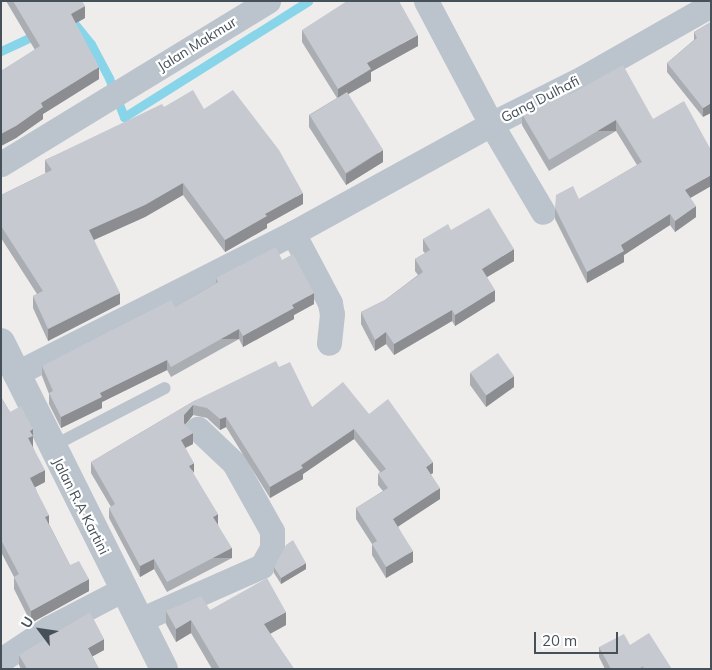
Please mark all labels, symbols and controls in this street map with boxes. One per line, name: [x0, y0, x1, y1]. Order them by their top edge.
street label: Jalan Makmur: [155, 13, 239, 75]
street label: Gang Dulhafi: [498, 72, 582, 126]
street label: Jalan R.A Kartini: [49, 455, 113, 557]
north arrow: [15, 605, 65, 655]
text: U: [17, 613, 38, 631]
scale bar: [537, 622, 621, 654]
text: 20 m: [542, 631, 577, 650]

